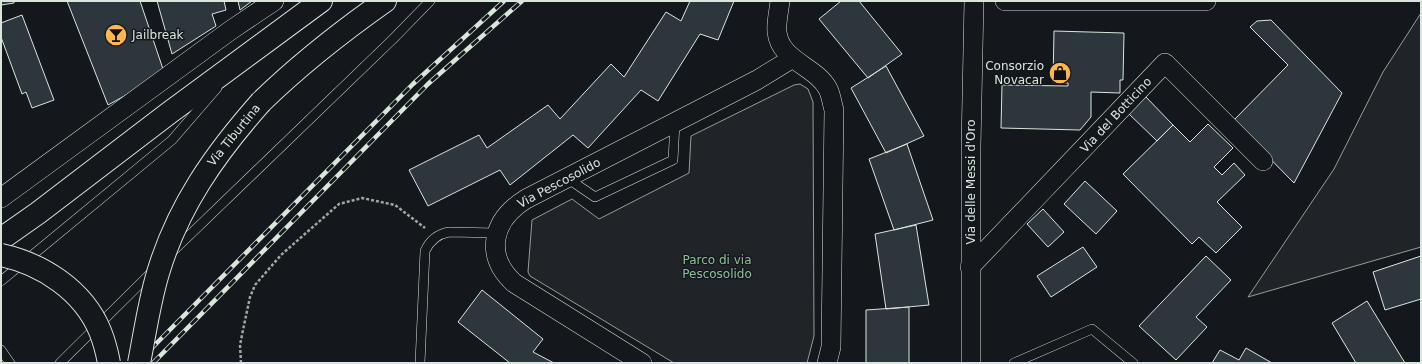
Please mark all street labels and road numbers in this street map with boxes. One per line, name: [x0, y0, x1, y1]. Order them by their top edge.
street label: Via del Botticino: [1078, 74, 1154, 156]
street label: Via Tiburtina: [205, 101, 263, 169]
street label: Via delle Messi d'Oro: [964, 119, 978, 245]
street label: Via Pescosolido: [515, 155, 603, 211]

